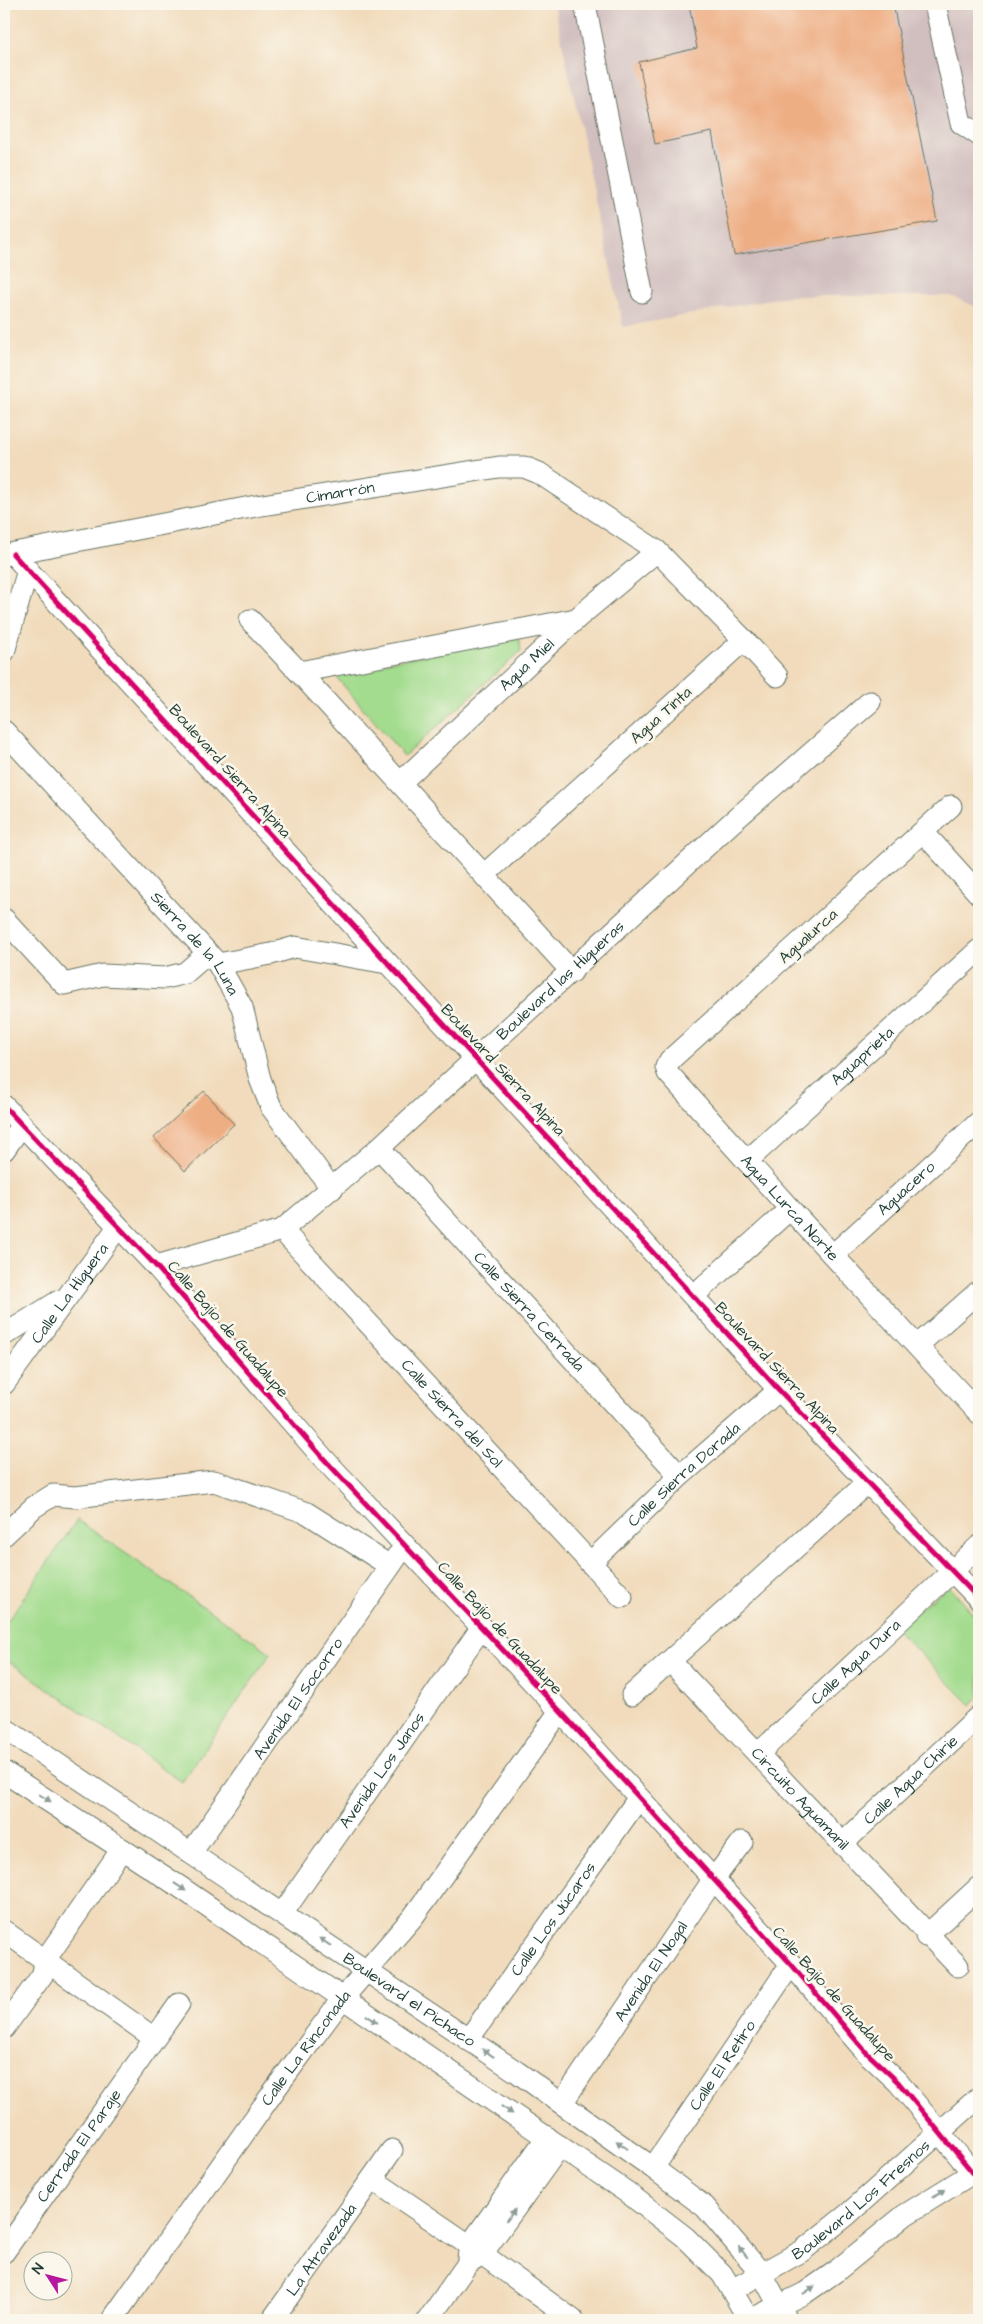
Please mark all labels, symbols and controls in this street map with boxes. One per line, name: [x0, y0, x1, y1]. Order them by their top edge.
street label: Cimarrón: [304, 476, 376, 509]
street label: Agua Miel: [494, 634, 559, 696]
street label: Agua Tinta: [625, 681, 697, 749]
street label: Boulevard Sierra Alpina: [164, 699, 296, 843]
street label: Sierra de la Luna: [146, 887, 244, 999]
street label: Agualurca: [774, 904, 843, 969]
street label: Boulevard las Higueras: [492, 916, 629, 1045]
street label: Boulevard Sierra Alpina: [436, 999, 570, 1141]
street label: Aguaprieta: [826, 1022, 899, 1090]
street label: Agua Lurca Norte: [736, 1150, 844, 1266]
street label: Aguacero: [872, 1156, 940, 1220]
street label: Calle La Higuera: [26, 1239, 114, 1348]
street label: Calle Sierra Cerrada: [469, 1247, 590, 1376]
street label: Calle Bajío de Guadalupe: [162, 1256, 294, 1402]
street label: Boulevard Sierra Alpina: [710, 1297, 844, 1439]
street label: Calle Sierra del Sol: [396, 1354, 508, 1472]
street label: Calle Sierra Dorada: [623, 1417, 745, 1532]
street label: Calle Bajío de Guadalupe: [432, 1557, 568, 1700]
street label: Calle Agua Dura: [806, 1614, 905, 1710]
street label: Avenida El Socorro: [248, 1633, 348, 1764]
street label: Avenida Los Janos: [334, 1708, 430, 1833]
street label: Calle Agua Chirie: [858, 1730, 963, 1830]
street label: Circuito Aguamanil: [746, 1743, 854, 1855]
one-way arrow: [38, 1793, 52, 1802]
street label: Calle Los Júcaros: [505, 1858, 601, 1980]
one-way arrow: [174, 1883, 187, 1892]
street label: Avenida El Nogal: [609, 1917, 693, 2026]
street label: Calle Bajío de Guadalupe: [767, 1922, 901, 2067]
one-way arrow: [318, 1937, 331, 1947]
street label: Boulevard el Pichaco: [339, 1947, 480, 2052]
street label: Calle La Rinconada: [256, 1985, 356, 2110]
one-way arrow: [365, 2014, 379, 2024]
street label: Calle El Retiro: [684, 2016, 761, 2115]
one-way arrow: [481, 2048, 495, 2058]
street label: Cerrada El Paraje: [31, 2085, 127, 2207]
one-way arrow: [500, 2105, 514, 2115]
street label: Boulevard Los Fresnos: [788, 2135, 935, 2265]
one-way arrow: [615, 2140, 629, 2150]
one-way arrow: [933, 2188, 946, 2198]
street label: La Atravezada: [281, 2199, 362, 2300]
one-way arrow: [505, 2208, 515, 2221]
one-way arrow: [738, 2246, 749, 2258]
north arrow: [22, 2252, 72, 2302]
text: N: [28, 2259, 49, 2278]
one-way arrow: [802, 2285, 816, 2295]

